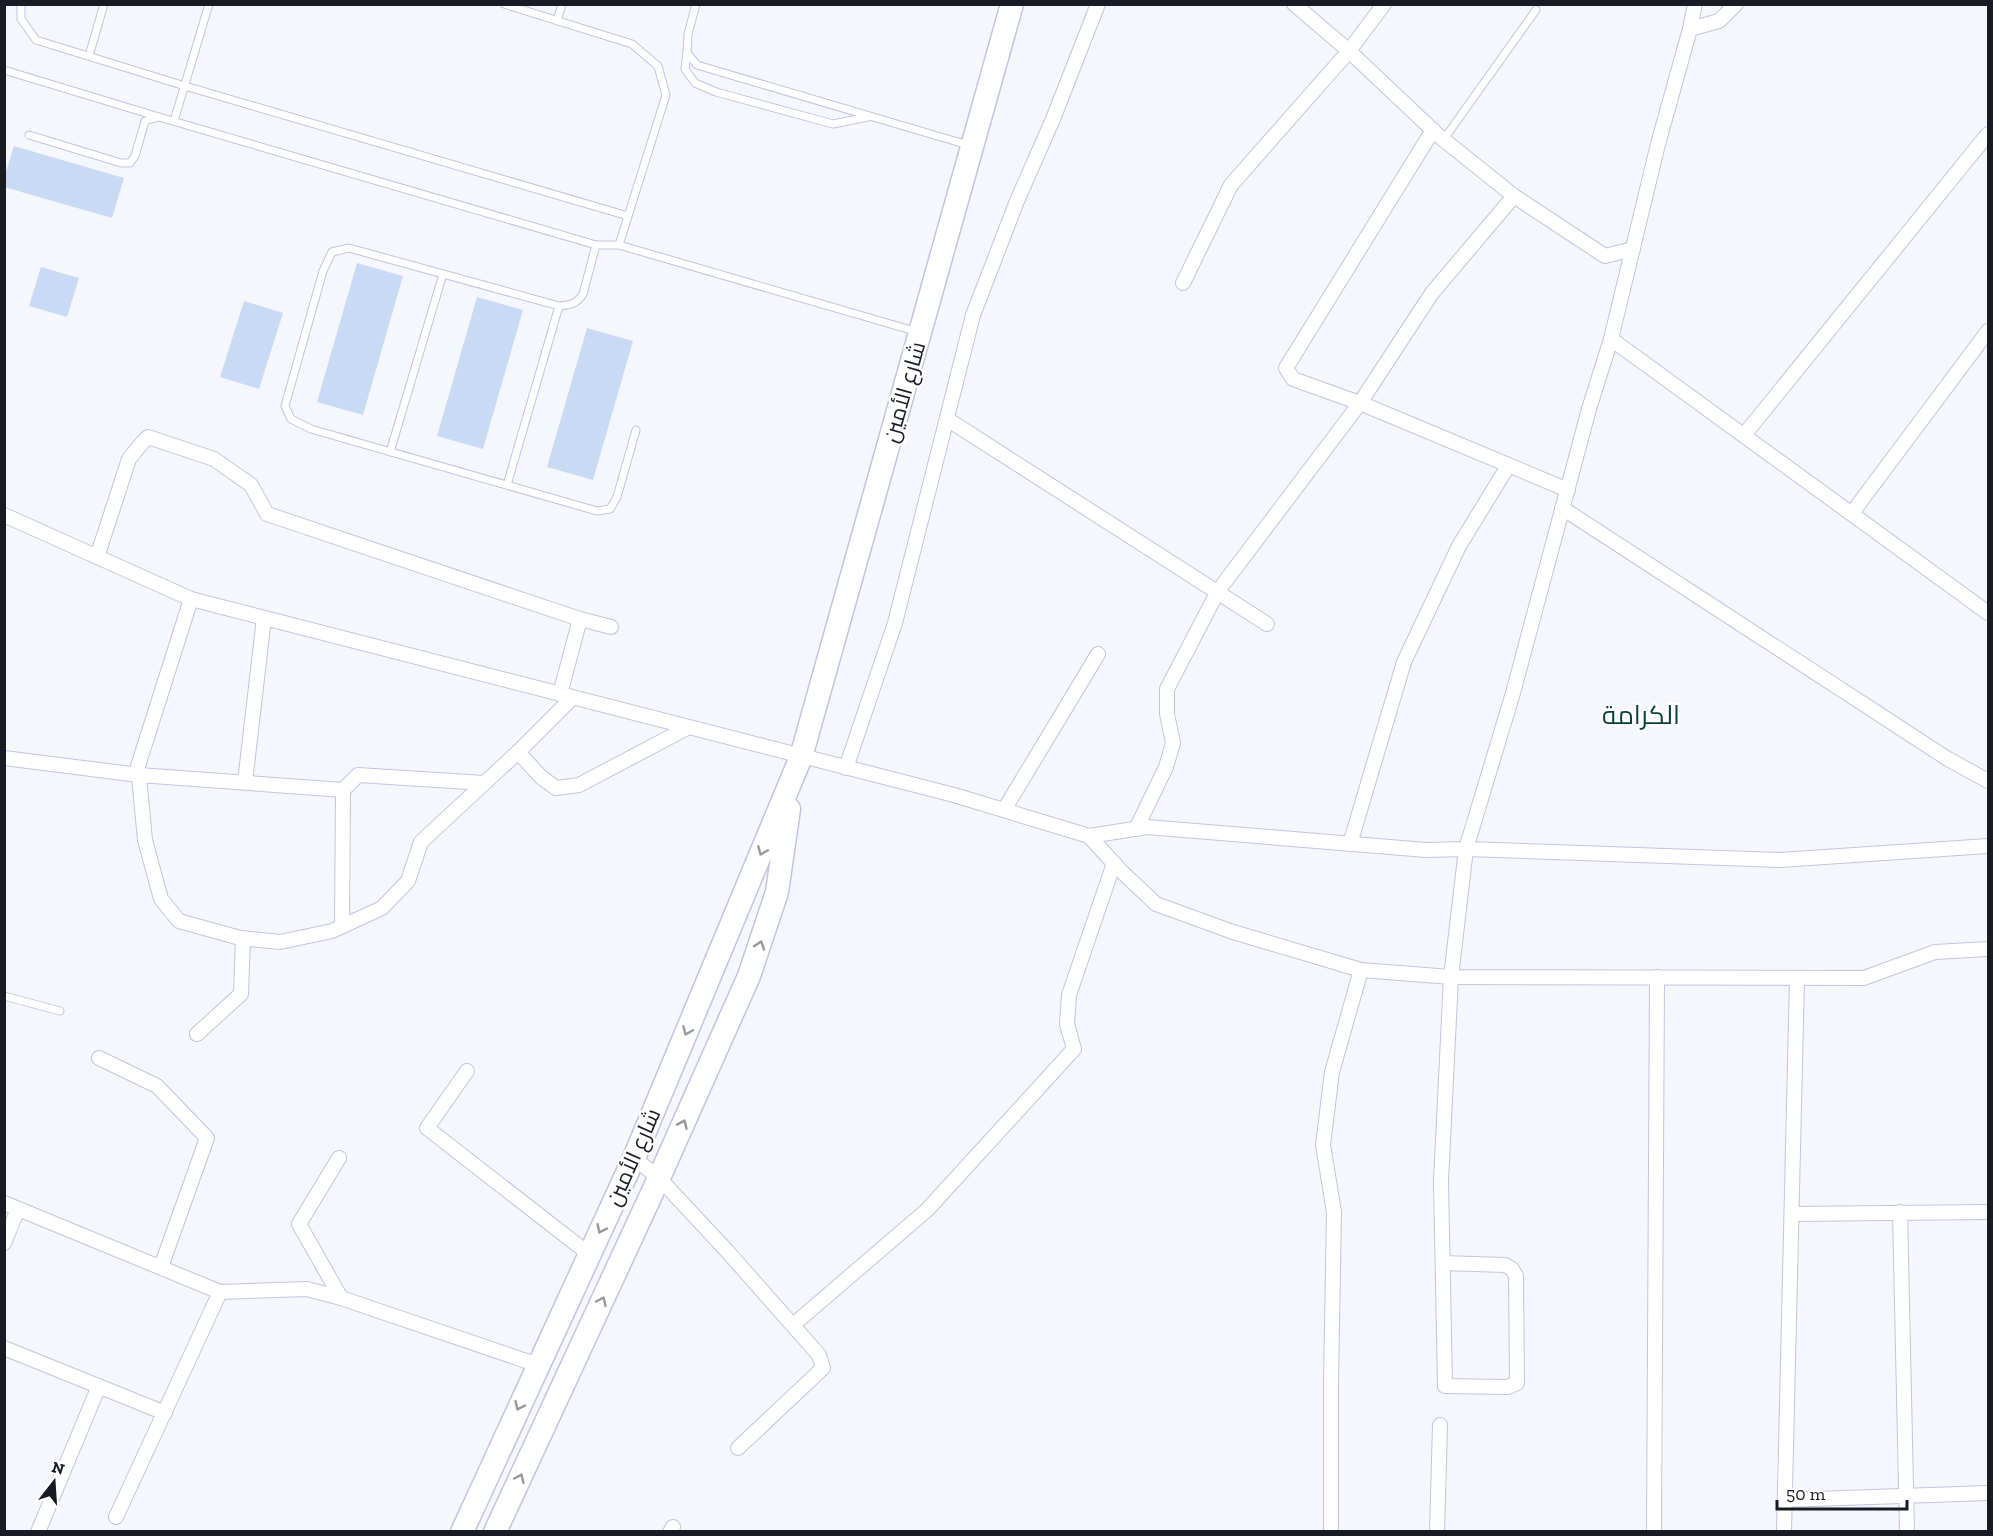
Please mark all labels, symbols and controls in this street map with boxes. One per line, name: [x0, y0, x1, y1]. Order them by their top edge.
street label: شارع الأمين: [877, 338, 932, 446]
district label: الكرامة: [1602, 699, 1680, 731]
one-way arrow: [757, 845, 769, 856]
one-way arrow: [752, 940, 765, 951]
one-way arrow: [682, 1025, 694, 1036]
street label: شارع الأمين: [600, 1104, 667, 1210]
one-way arrow: [676, 1120, 688, 1131]
one-way arrow: [596, 1223, 608, 1234]
one-way arrow: [595, 1297, 607, 1308]
one-way arrow: [515, 1400, 527, 1411]
north arrow: [24, 1452, 84, 1512]
text: N: [50, 1457, 67, 1479]
scale bar: [1777, 1473, 1908, 1511]
one-way arrow: [513, 1474, 525, 1485]
text: 50 m: [1786, 1483, 1826, 1505]

